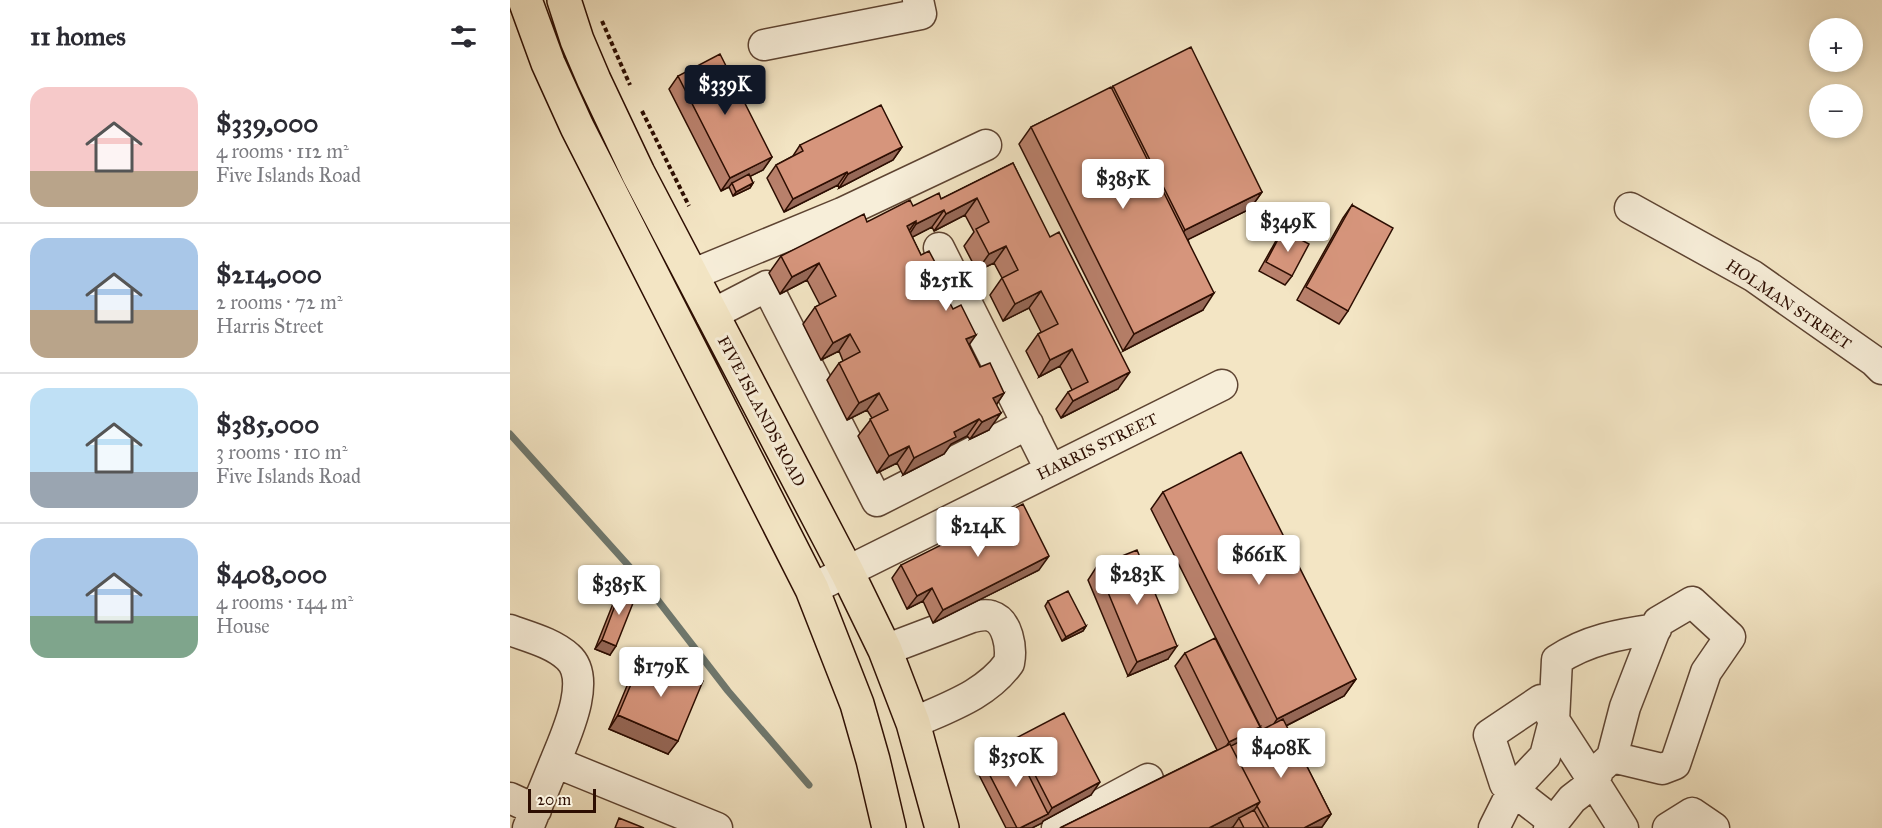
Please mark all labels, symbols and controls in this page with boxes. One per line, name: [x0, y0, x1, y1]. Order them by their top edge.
map controls: [1809, 18, 1863, 138]
button: +: [1809, 18, 1863, 72]
text: 11 homes: [30, 20, 126, 52]
icon: filters: [447, 20, 480, 53]
pin: $339K: [683, 65, 767, 116]
text: $339K: [699, 72, 751, 96]
button: −: [1809, 84, 1863, 138]
text: $339,000: [216, 107, 318, 139]
icon: home: [78, 111, 150, 183]
text: 4 rooms · 112 m²: [216, 139, 349, 163]
pin: $385K: [1081, 159, 1165, 210]
text: Five Islands Road: [216, 163, 361, 187]
text: $385K: [1096, 166, 1150, 190]
pin: $349K: [1246, 202, 1330, 253]
text: $349K: [1260, 209, 1316, 233]
street label: HOLMAN STREET: [1722, 255, 1855, 353]
text: $214,000: [216, 258, 322, 290]
pin: $251K: [904, 261, 988, 312]
icon: home: [78, 262, 150, 334]
text: $251K: [919, 268, 973, 292]
text: 2 rooms · 72 m²: [216, 290, 343, 314]
text: Harris Street: [216, 314, 324, 338]
street label: FIVE ISLANDS ROAD: [714, 333, 809, 490]
text: $385,000: [216, 408, 319, 440]
street label: HARRIS STREET: [1034, 409, 1161, 484]
icon: home: [78, 412, 150, 484]
text: 3 rooms · 110 m²: [216, 440, 347, 464]
text: Five Islands Road: [216, 464, 361, 488]
pin: $214K: [936, 507, 1020, 558]
text: $214K: [950, 514, 1006, 538]
pin: $661K: [1217, 535, 1301, 586]
text: $661K: [1232, 542, 1286, 566]
pin: $283K: [1095, 555, 1179, 606]
text: $408,000: [216, 558, 327, 590]
icon: home: [78, 562, 150, 634]
text: $283K: [1110, 562, 1164, 586]
pin: $385K: [577, 565, 661, 616]
text: $385K: [592, 572, 646, 596]
text: 4 rooms · 144 m²: [216, 590, 353, 614]
text: House: [216, 614, 270, 638]
pin: $179K: [619, 647, 703, 698]
text: $179K: [633, 654, 689, 678]
pin: $408K: [1239, 728, 1323, 779]
text: $408K: [1251, 735, 1311, 759]
pin: $350K: [974, 737, 1058, 788]
text: $350K: [988, 744, 1044, 768]
scale bar: [528, 786, 596, 814]
text: 20 m: [537, 790, 571, 809]

